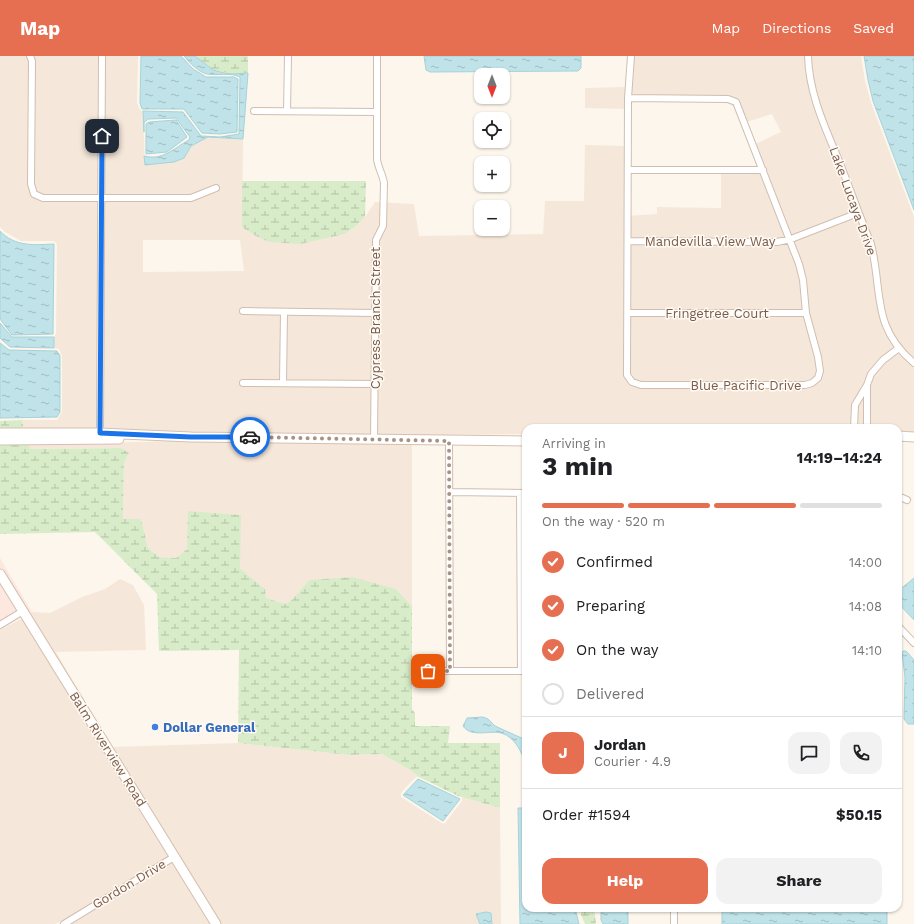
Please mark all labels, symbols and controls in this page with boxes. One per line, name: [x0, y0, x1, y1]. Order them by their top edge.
text: Map: [20, 17, 60, 40]
text: Map: [712, 20, 740, 36]
text: Directions: [762, 20, 831, 36]
text: Saved: [853, 20, 894, 36]
north arrow: [474, 68, 510, 104]
map controls: [474, 68, 510, 236]
button: locate: [474, 112, 510, 148]
pin: [85, 119, 119, 153]
icon: home: [91, 125, 113, 147]
street label: Lake Lucaya Drive: [826, 145, 880, 257]
button: +: [474, 156, 510, 192]
button: −: [474, 200, 510, 236]
street label: Mandevilla View Way: [645, 234, 776, 249]
street label: Cypress Branch Street: [368, 246, 383, 389]
street label: Fringetree Court: [665, 306, 769, 321]
street label: Blue Pacific Drive: [690, 378, 802, 393]
courier: [230, 417, 270, 457]
icon: car: [239, 426, 261, 448]
text: Arriving in: [542, 436, 606, 451]
text: 14:19–14:24: [797, 449, 882, 467]
text: 3 min: [542, 451, 613, 481]
text: On the way · 520 m: [542, 514, 665, 529]
icon: check: [542, 551, 564, 573]
text: Confirmed: [576, 553, 653, 571]
text: 14:00: [849, 555, 882, 570]
icon: check: [542, 595, 564, 617]
text: Preparing: [576, 597, 645, 615]
text: 14:08: [849, 599, 882, 614]
icon: check: [542, 639, 564, 661]
text: On the way: [576, 641, 658, 659]
text: 14:10: [852, 643, 882, 658]
pin: [411, 654, 445, 688]
icon: bag: [417, 660, 439, 682]
text: Delivered: [576, 685, 644, 703]
street label: Balm Riverview Road: [67, 689, 149, 809]
place label: Dollar General: [163, 720, 256, 735]
marker: Dollar General: [150, 722, 160, 732]
button: chat: [788, 732, 830, 774]
button: phone: [840, 732, 882, 774]
text: Jordan: [594, 736, 646, 754]
text: J: [558, 744, 568, 762]
text: Courier · 4.9: [594, 754, 671, 769]
text: Order #1594: [542, 806, 631, 824]
text: $50.15: [836, 806, 882, 824]
street label: Gordon Drive: [90, 856, 168, 912]
button: Help: [542, 858, 708, 904]
button: Share: [716, 858, 882, 904]

